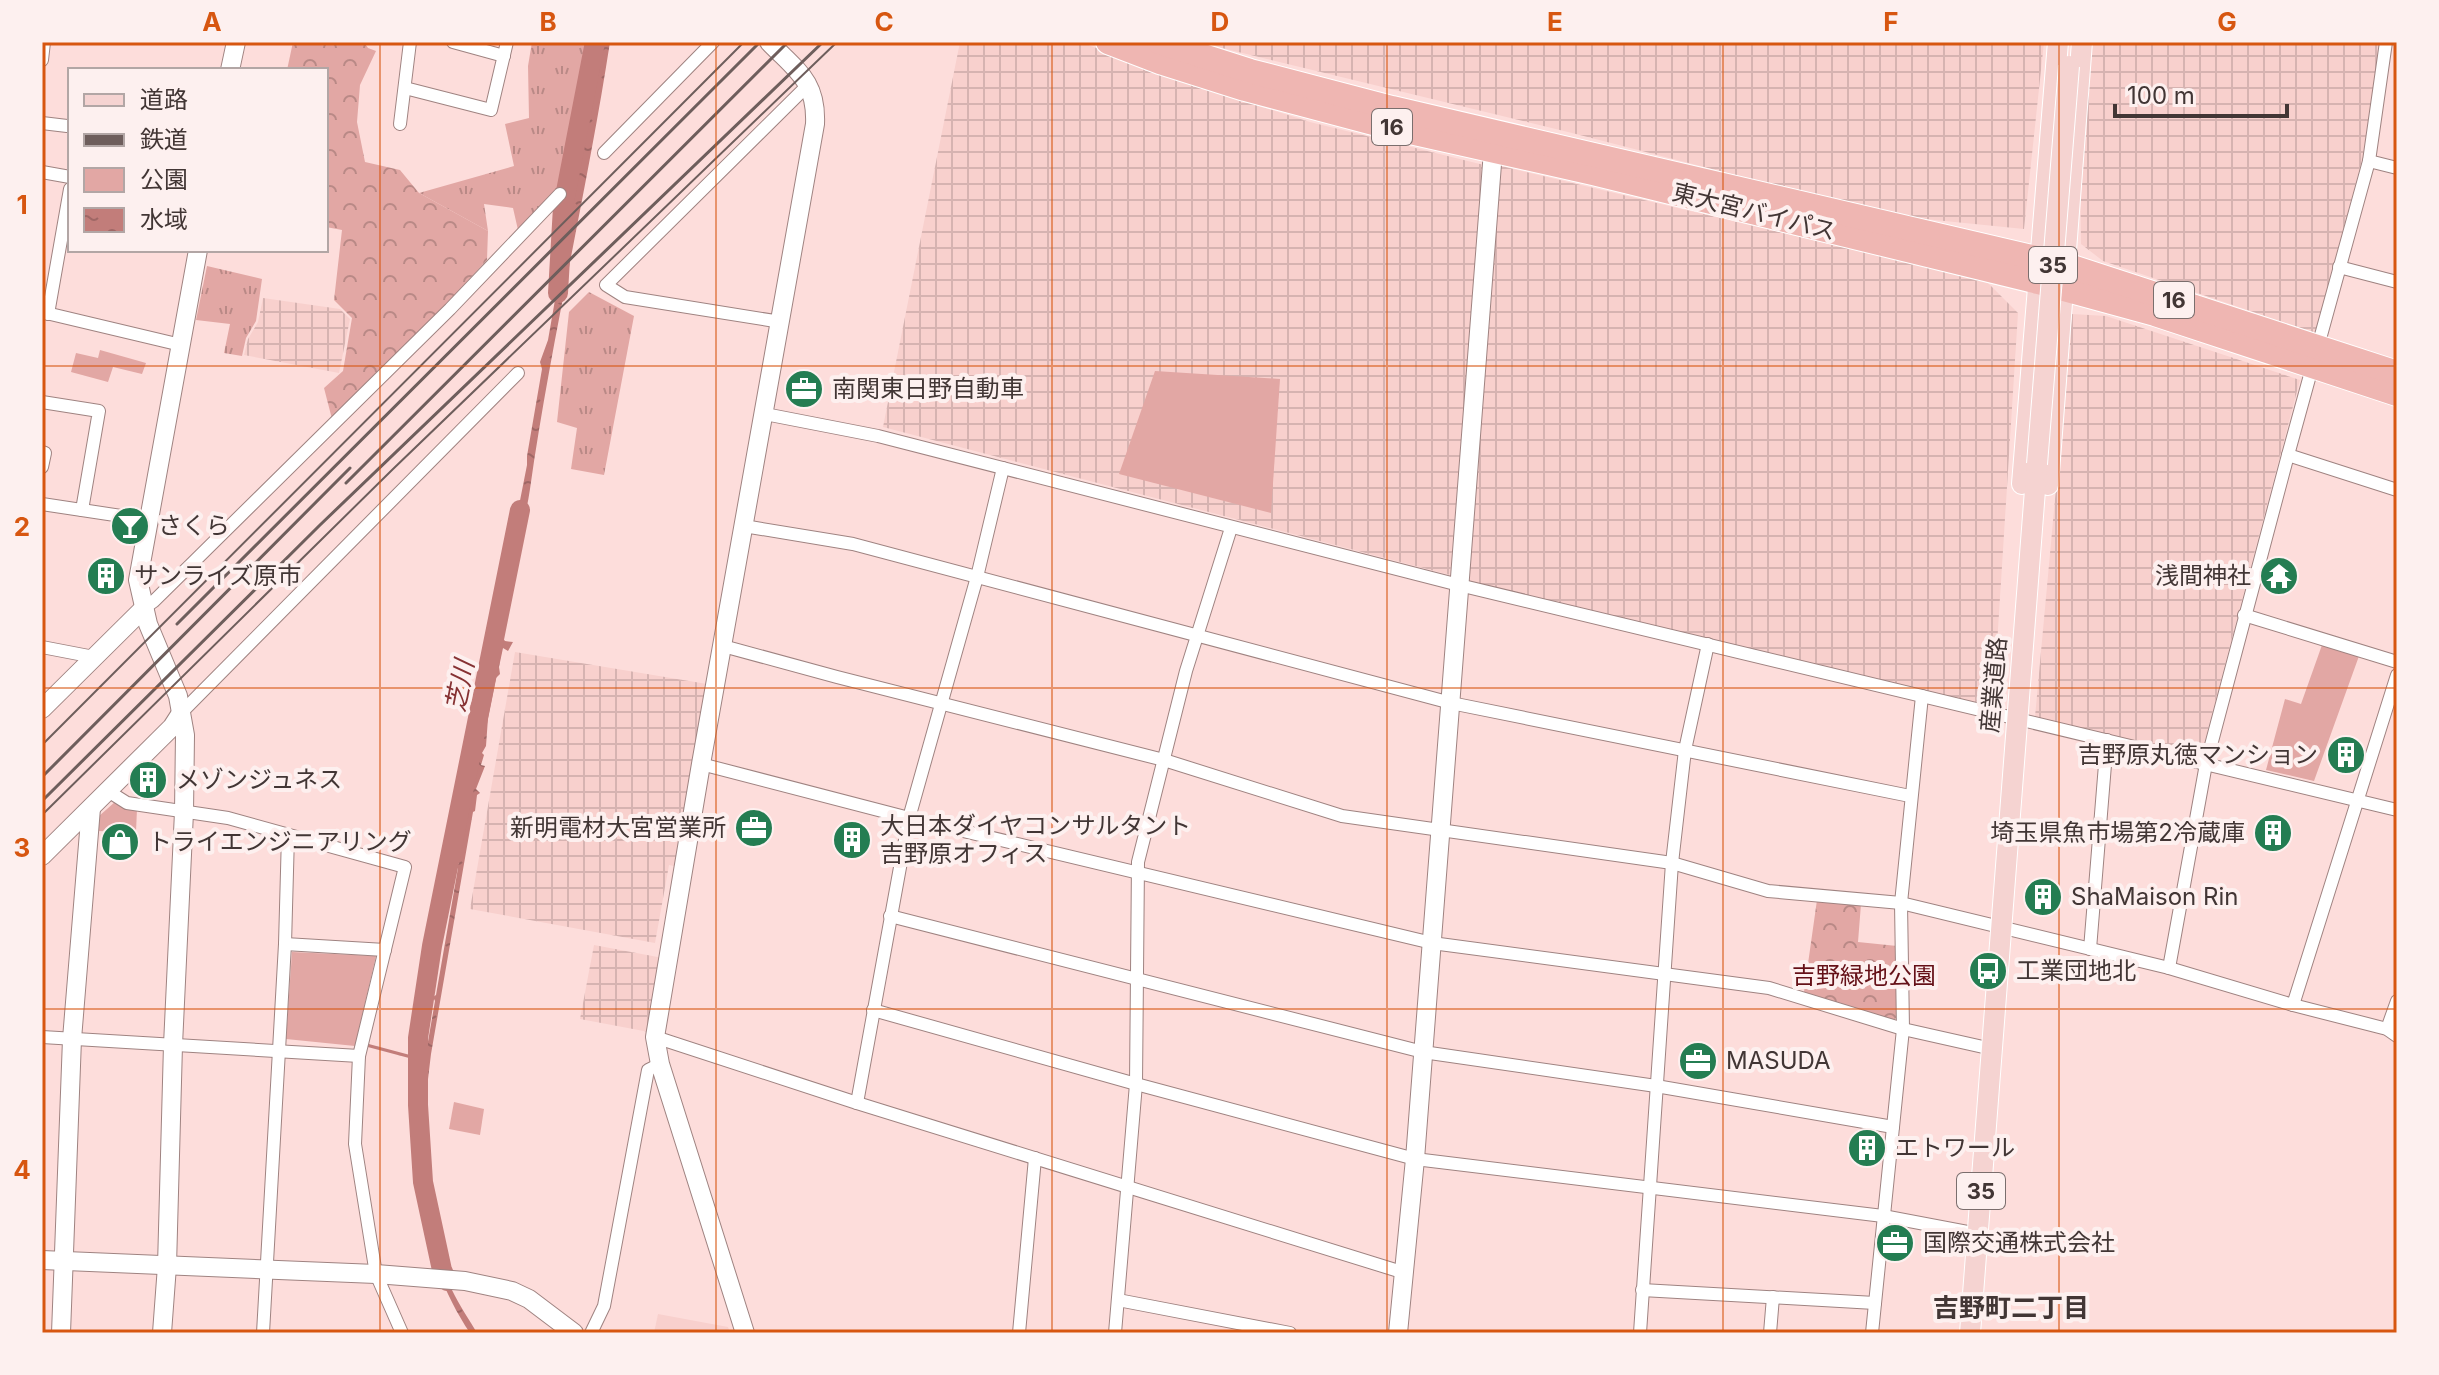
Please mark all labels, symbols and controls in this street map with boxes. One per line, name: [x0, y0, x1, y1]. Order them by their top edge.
text: A: [202, 6, 222, 37]
text: B: [539, 6, 557, 37]
text: C: [874, 6, 894, 37]
text: D: [1211, 6, 1229, 37]
text: E: [1547, 6, 1563, 37]
text: F: [1883, 6, 1899, 37]
text: G: [2217, 6, 2237, 37]
legend: [68, 68, 328, 252]
scale bar: [2115, 68, 2287, 118]
text: 100 m: [2127, 81, 2195, 110]
text: 道路: [140, 85, 188, 114]
road number: 16: [1372, 109, 1412, 145]
text: 鉄道: [140, 125, 188, 154]
text: 公園: [140, 165, 188, 194]
street label: 東大宮バイパス: [1669, 177, 1839, 246]
text: 1: [16, 189, 28, 220]
text: 水域: [140, 205, 188, 234]
road number: 35: [2029, 247, 2077, 283]
road number: 16: [2154, 282, 2194, 318]
office icon: 南関東日野自動車: [783, 368, 825, 410]
place label: 南関東日野自動車: [832, 374, 1024, 403]
bar icon: さくら: [109, 505, 151, 547]
text: 2: [14, 511, 30, 542]
place label: さくら: [158, 511, 230, 540]
building icon: サンライズ原市: [85, 555, 127, 597]
temple icon: 浅間神社: [2258, 555, 2300, 597]
place label: サンライズ原市: [134, 561, 301, 590]
place label: 浅間神社: [2155, 561, 2251, 590]
street label: 産業道路: [1975, 636, 2012, 734]
water label: 芝川: [439, 654, 480, 714]
building icon: 吉野原丸徳マンション: [2325, 734, 2367, 776]
place label: 吉野原丸徳マンション: [2078, 740, 2318, 769]
building icon: メゾンジュネス: [127, 759, 169, 801]
place label: メゾンジュネス: [176, 765, 342, 794]
office icon: 新明電材大宮営業所: [733, 807, 775, 849]
place label: 大日本ダイヤコンサルタント 吉野原オフィス: [880, 811, 1191, 868]
building icon: 埼玉県魚市場第2冷蔵庫: [2252, 812, 2294, 854]
place label: 新明電材大宮営業所: [510, 813, 726, 842]
place label: 埼玉県魚市場第2冷蔵庫: [1990, 818, 2245, 847]
building icon: 大日本ダイヤコンサルタント 吉野原オフィス: [831, 819, 873, 861]
shop icon: トライエンジニアリング: [99, 821, 141, 863]
place label: トライエンジニアリング: [148, 827, 412, 856]
text: 3: [14, 832, 30, 863]
building icon: ShaMaison Rin: [2022, 876, 2064, 918]
place label: ShaMaison Rin: [2071, 882, 2238, 911]
bus stop icon: 工業団地北: [1967, 950, 2009, 992]
place label: 工業団地北: [2016, 956, 2136, 985]
park label: 吉野緑地公園: [1792, 961, 1936, 990]
office icon: MASUDA: [1677, 1040, 1719, 1082]
place label: MASUDA: [1726, 1046, 1831, 1075]
building icon: エトワール: [1846, 1127, 1888, 1169]
place label: エトワール: [1895, 1133, 2015, 1162]
text: 4: [13, 1154, 31, 1185]
road number: 35: [1957, 1173, 2005, 1209]
office icon: 国際交通株式会社: [1874, 1222, 1916, 1264]
place label: 国際交通株式会社: [1923, 1228, 2115, 1257]
district label: 吉野町二丁目: [1933, 1292, 2089, 1323]

